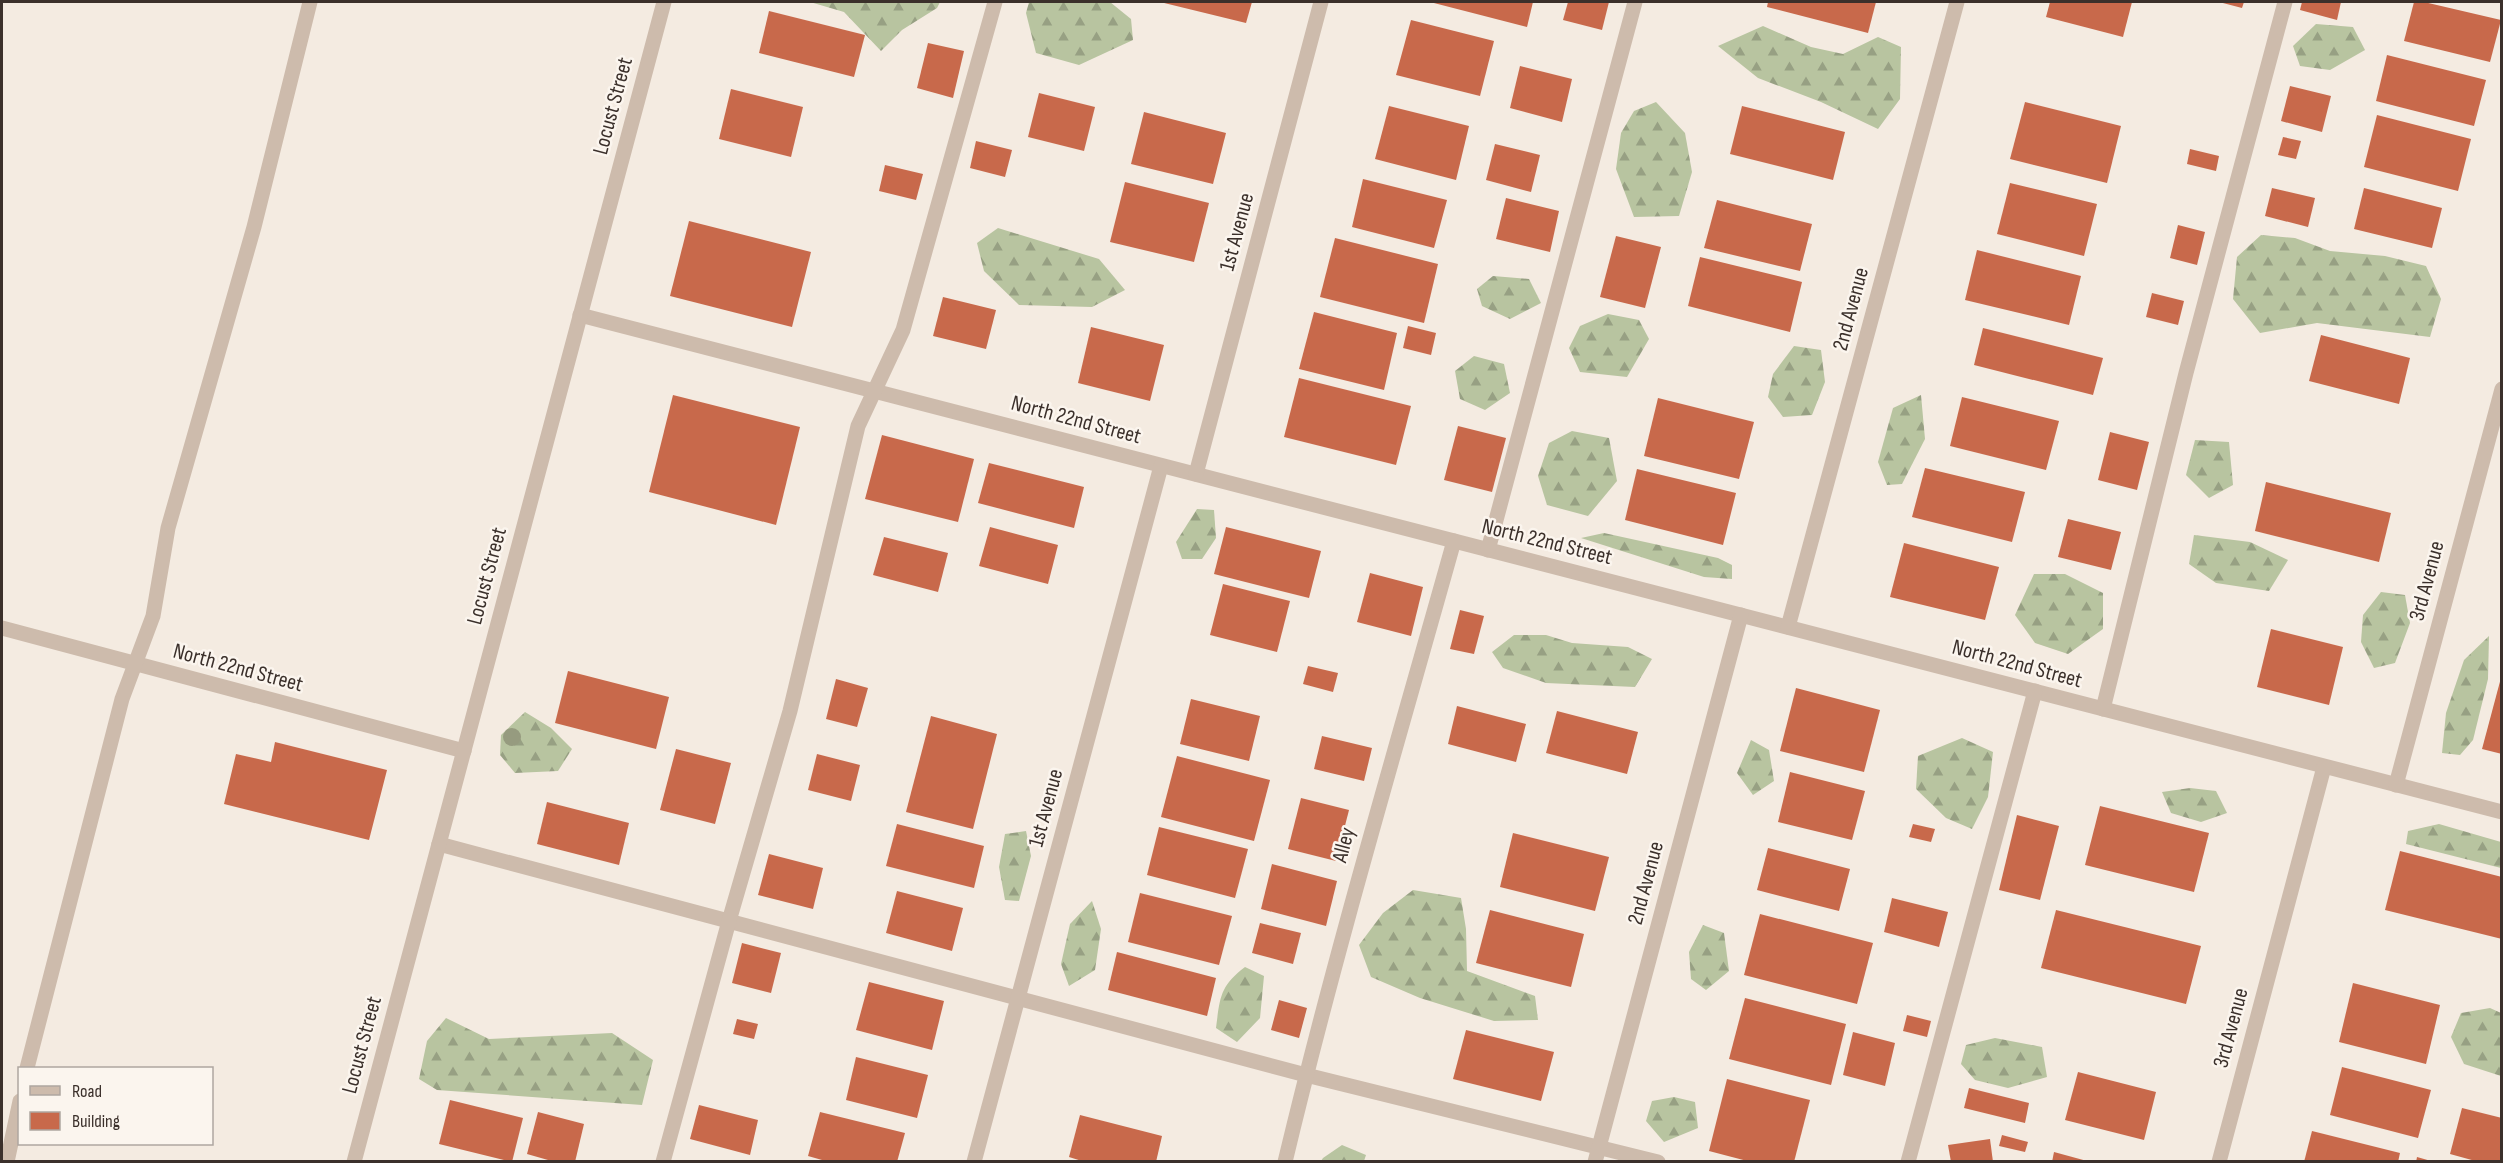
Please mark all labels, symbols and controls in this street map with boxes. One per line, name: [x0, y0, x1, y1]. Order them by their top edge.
street label: Locust Street: [587, 54, 639, 158]
street label: 1st Avenue: [1214, 190, 1260, 274]
street label: 2nd Avenue: [1827, 264, 1875, 354]
street label: North 22nd Street: [1008, 390, 1144, 450]
street label: North 22nd Street: [1479, 513, 1615, 571]
street label: Locust Street: [461, 524, 513, 628]
street label: 3rd Avenue: [2403, 538, 2451, 624]
street label: North 22nd Street: [1949, 634, 2085, 694]
street label: North 22nd Street: [170, 638, 306, 698]
street label: 1st Avenue: [1023, 766, 1069, 850]
street label: Alley: [1326, 824, 1362, 866]
street label: 2nd Avenue: [1622, 838, 1670, 928]
street label: 3rd Avenue: [2207, 985, 2255, 1071]
street label: Locust Street: [336, 993, 388, 1097]
legend: [18, 1067, 213, 1145]
text: Road: [72, 1081, 102, 1102]
text: Building: [72, 1111, 120, 1132]

